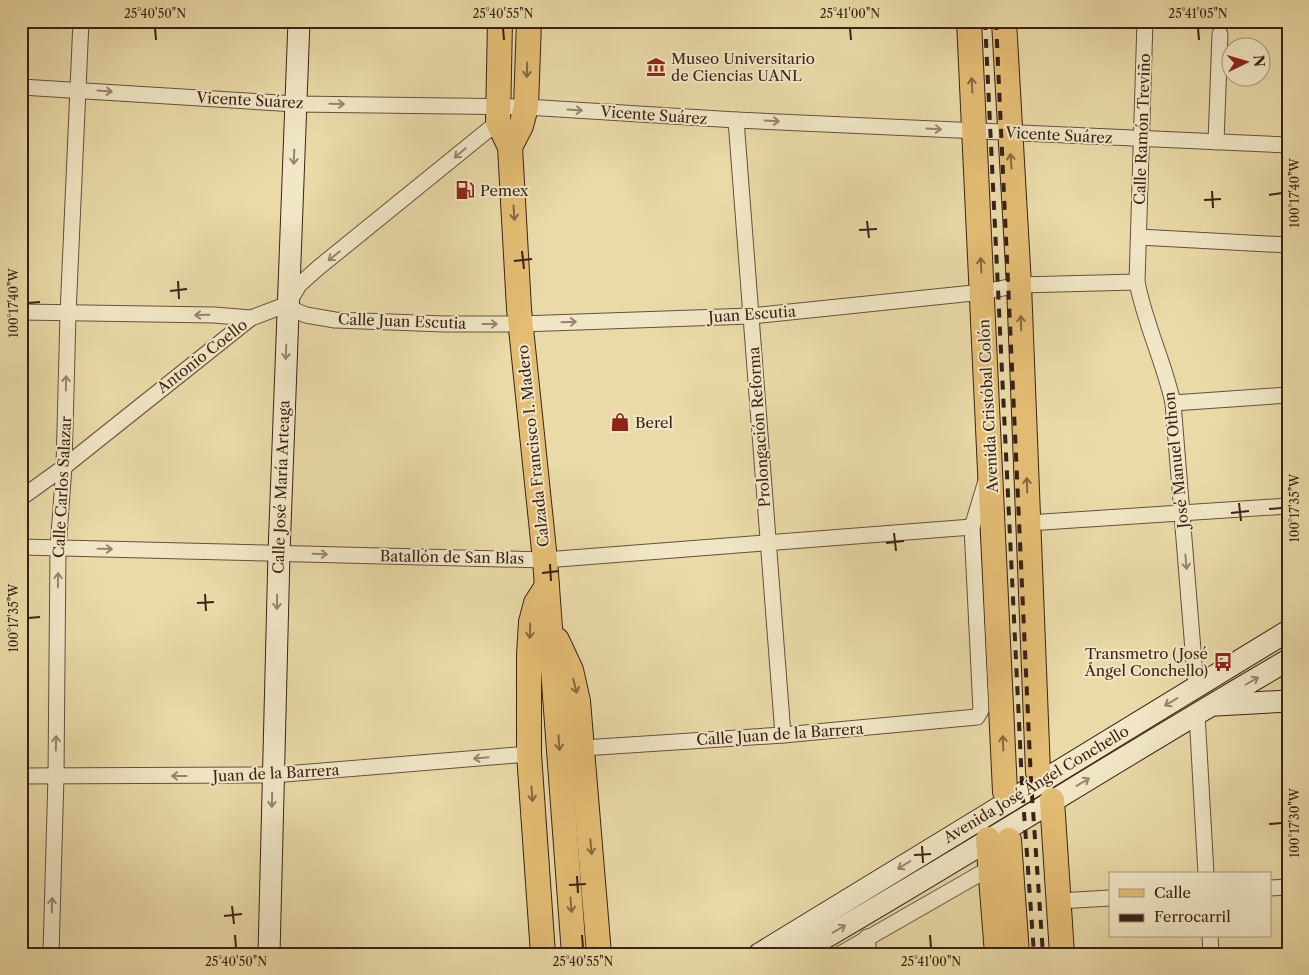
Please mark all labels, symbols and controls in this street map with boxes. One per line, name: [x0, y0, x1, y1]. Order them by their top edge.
text: 25°40'50"N: [124, 6, 186, 21]
text: 25°40'55"N: [472, 6, 534, 21]
text: 25°41'00"N: [820, 6, 880, 21]
text: 25°41'05"N: [1168, 6, 1228, 21]
north arrow: [1222, 38, 1272, 88]
place label: Museo Universitario de Ciencias UANL: [671, 49, 815, 85]
street label: Calle Ramón Treviño: [1130, 53, 1154, 205]
text: N: [1249, 54, 1268, 68]
museum icon: Museo Universitario de Ciencias UANL: [645, 56, 667, 78]
one-way arrow: [522, 62, 532, 78]
one-way arrow: [968, 78, 977, 94]
one-way arrow: [97, 87, 113, 96]
street label: Vicente Suárez: [195, 88, 304, 112]
one-way arrow: [328, 99, 345, 109]
street label: Vicente Suárez: [599, 102, 708, 128]
one-way arrow: [566, 105, 582, 114]
one-way arrow: [764, 117, 780, 126]
street label: Vicente Suárez: [1004, 123, 1113, 147]
one-way arrow: [926, 124, 942, 133]
one-way arrow: [454, 147, 467, 158]
one-way arrow: [289, 149, 299, 165]
one-way arrow: [1007, 153, 1016, 169]
text: 100°17'40"W: [1287, 157, 1302, 228]
fuel station icon: Pemex: [454, 179, 476, 201]
place label: Pemex: [480, 181, 529, 200]
one-way arrow: [510, 205, 519, 221]
one-way arrow: [328, 250, 341, 261]
one-way arrow: [977, 257, 986, 273]
text: 100°17'40"W: [6, 267, 21, 338]
street label: Juan Escutia: [706, 301, 796, 327]
street label: Calle Juan Escutia: [338, 309, 467, 333]
one-way arrow: [194, 310, 210, 320]
street label: Antonio Coello: [152, 315, 251, 398]
one-way arrow: [1016, 315, 1026, 332]
one-way arrow: [560, 317, 577, 327]
street label: Avenida Cristóbal Colón: [974, 318, 1002, 494]
one-way arrow: [482, 319, 498, 329]
one-way arrow: [281, 344, 291, 360]
street label: Calzada Francisco I. Madero: [513, 344, 553, 548]
street label: Prolongación Reforma: [744, 346, 774, 508]
one-way arrow: [61, 375, 71, 392]
street label: José Manuel Othon: [1159, 390, 1193, 531]
street label: Calle José María Arteaga: [268, 400, 294, 574]
shop icon: Berel: [609, 411, 631, 433]
place label: Berel: [635, 413, 673, 432]
street label: Calle Carlos Salazar: [49, 415, 75, 558]
text: 100°17'35"W: [1287, 473, 1302, 542]
one-way arrow: [1022, 477, 1032, 494]
one-way arrow: [96, 544, 113, 554]
street label: Batallón de San Blas: [380, 546, 524, 568]
one-way arrow: [312, 549, 328, 559]
one-way arrow: [1181, 553, 1191, 569]
one-way arrow: [53, 572, 63, 588]
text: 100°17'35"W: [6, 583, 21, 652]
one-way arrow: [273, 594, 282, 610]
one-way arrow: [526, 623, 535, 639]
place label: Transmetro (José Ángel Conchello): [1084, 644, 1208, 680]
bus stop icon: Transmetro (José Ángel Conchello): [1212, 651, 1234, 673]
one-way arrow: [1245, 675, 1259, 685]
one-way arrow: [571, 677, 580, 693]
one-way arrow: [1165, 697, 1179, 707]
street label: Calle Juan de la Barrera: [696, 719, 864, 749]
street label: Avenida José Ángel Conchello: [939, 721, 1132, 847]
one-way arrow: [52, 735, 61, 751]
one-way arrow: [554, 735, 564, 751]
one-way arrow: [999, 735, 1008, 751]
one-way arrow: [473, 753, 489, 763]
street label: Juan de la Barrera: [210, 760, 340, 786]
one-way arrow: [171, 771, 188, 781]
one-way arrow: [1075, 777, 1090, 787]
one-way arrow: [528, 785, 537, 801]
text: 100°17'30"W: [1287, 787, 1302, 858]
one-way arrow: [268, 791, 277, 807]
one-way arrow: [586, 839, 595, 855]
one-way arrow: [898, 860, 912, 870]
legend: [1109, 872, 1272, 938]
text: Calle: [1154, 883, 1191, 902]
one-way arrow: [47, 897, 57, 914]
one-way arrow: [566, 897, 576, 913]
text: Ferrocarril: [1154, 907, 1231, 926]
one-way arrow: [831, 924, 845, 934]
text: 25°40'50"N: [205, 954, 267, 969]
text: 25°40'55"N: [552, 954, 614, 969]
text: 25°41'00"N: [901, 954, 961, 969]

